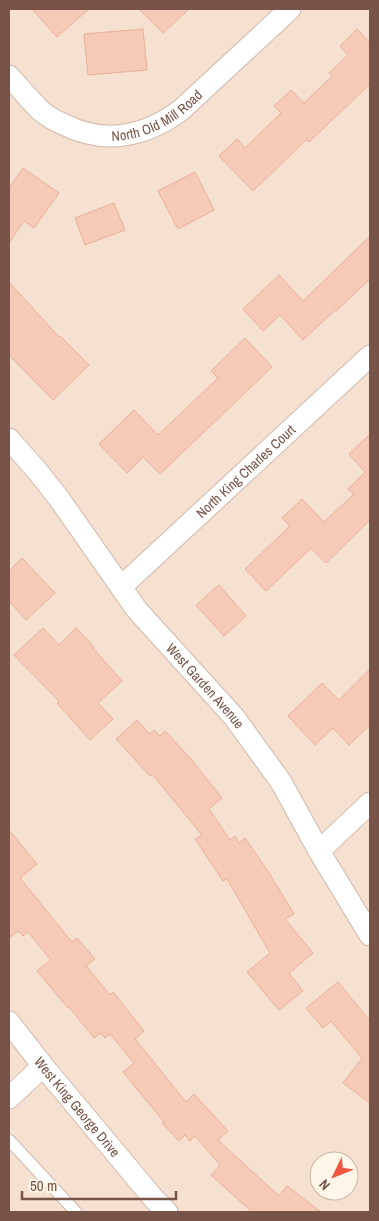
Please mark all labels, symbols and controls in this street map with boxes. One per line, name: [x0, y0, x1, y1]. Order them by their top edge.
street label: North Old Mill Road: [111, 86, 206, 145]
street label: North King Charles Court: [192, 421, 299, 522]
street label: West Garden Avenue: [162, 639, 248, 732]
street label: West King George Drive: [30, 1053, 124, 1161]
north arrow: [309, 1151, 359, 1201]
scale bar: [22, 1168, 176, 1200]
text: 50 m: [30, 1175, 57, 1196]
text: N: [315, 1176, 334, 1194]

